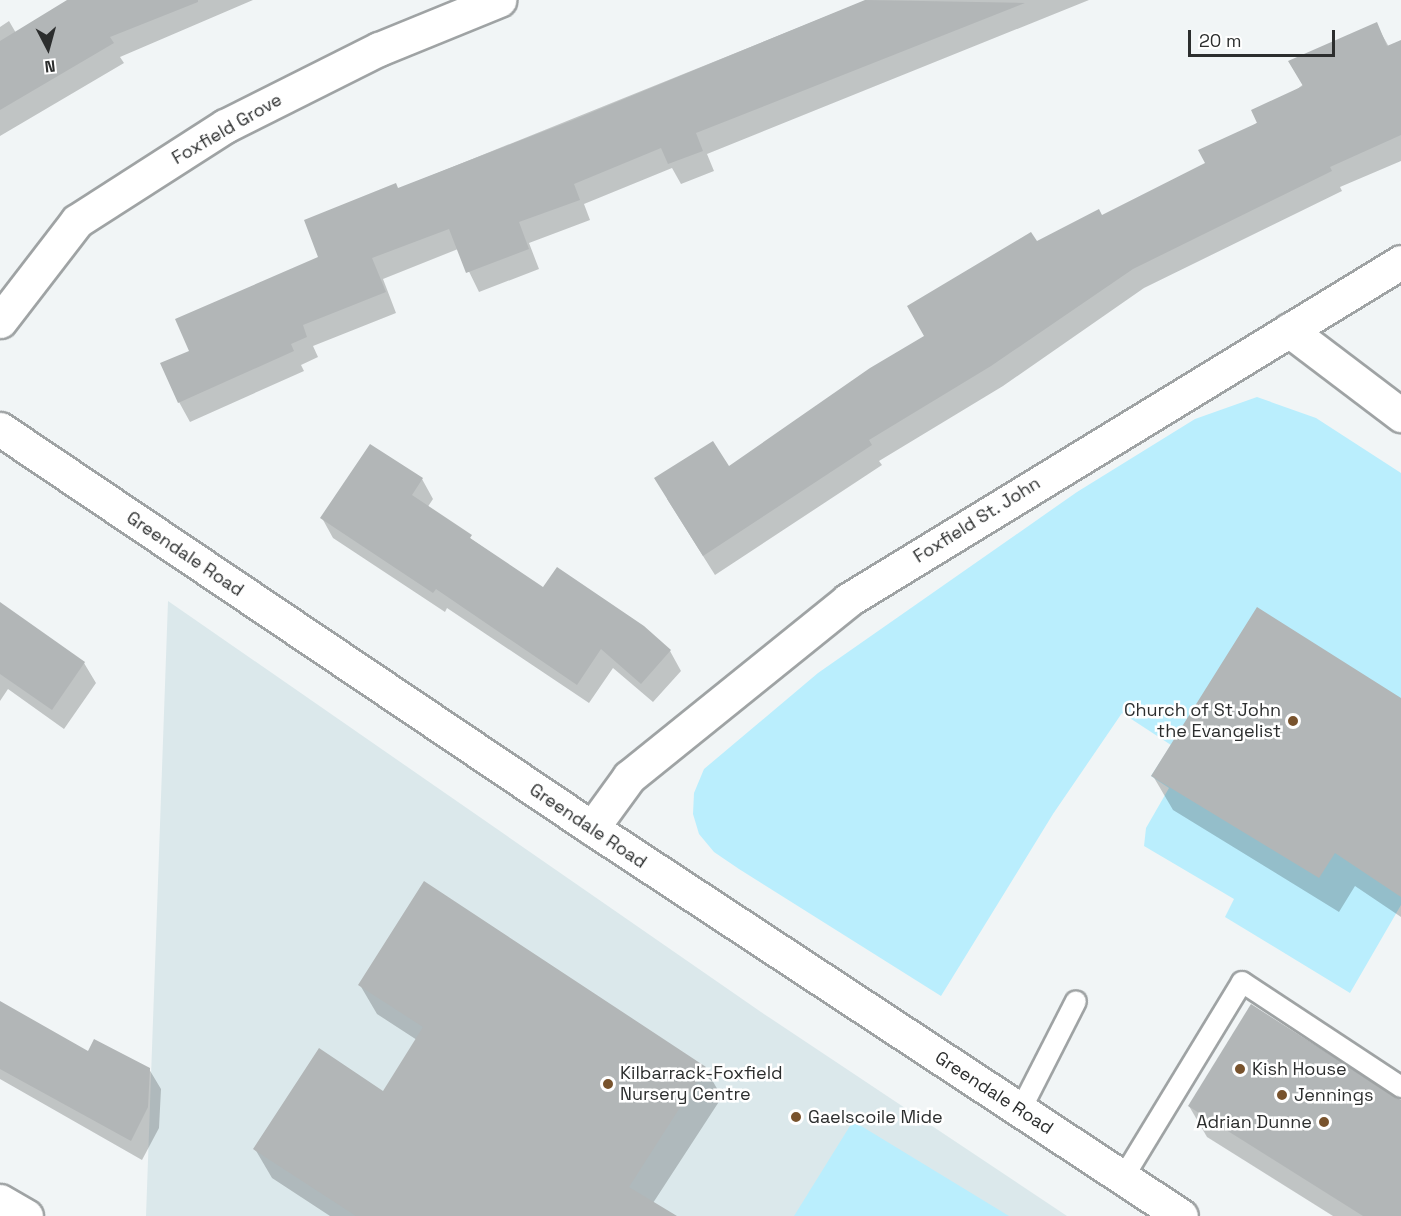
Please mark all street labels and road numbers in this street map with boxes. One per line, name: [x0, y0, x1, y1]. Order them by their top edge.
street label: Foxfield Grove: [168, 89, 286, 169]
street label: Foxfield St. John: [909, 472, 1045, 568]
street label: Greendale Road: [122, 507, 248, 601]
street label: Greendale Road: [525, 779, 651, 873]
street label: Greendale Road: [931, 1047, 1057, 1139]

